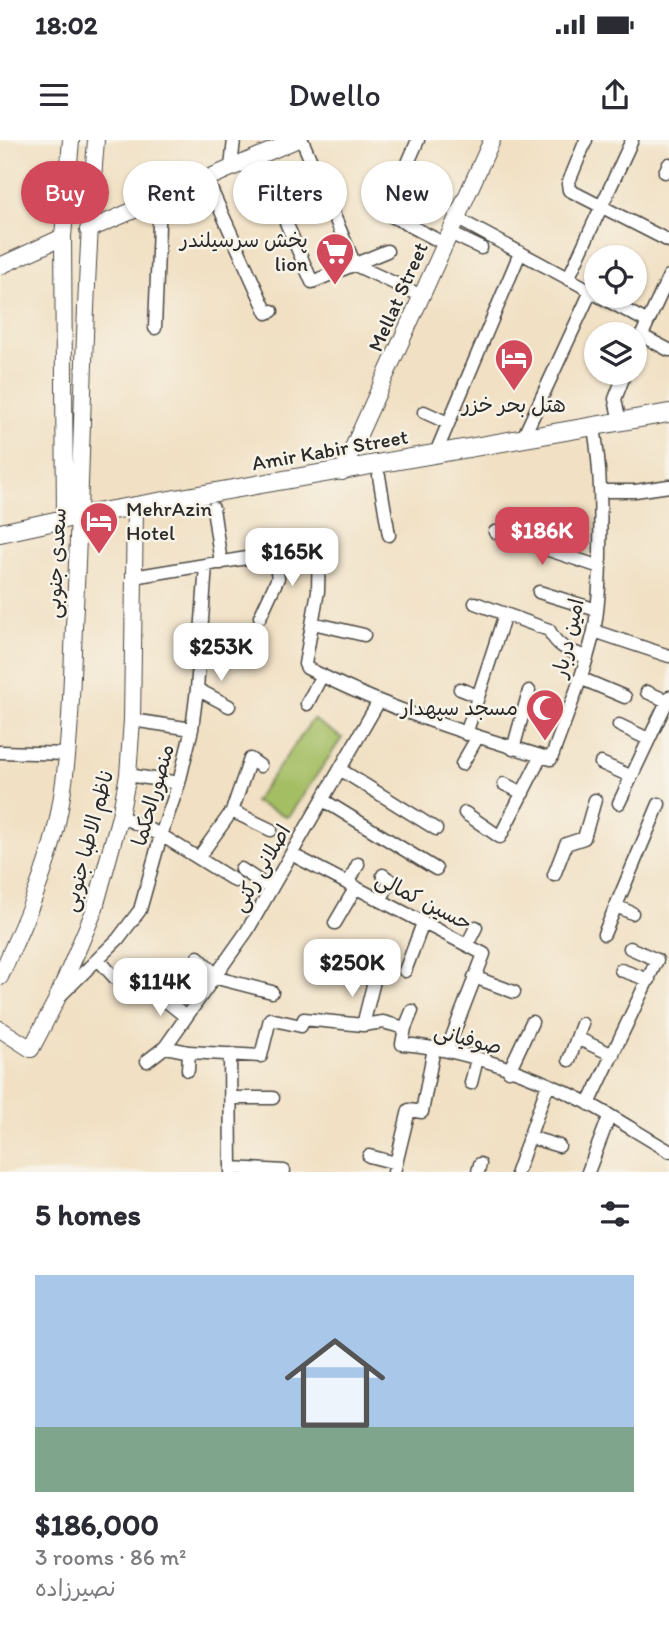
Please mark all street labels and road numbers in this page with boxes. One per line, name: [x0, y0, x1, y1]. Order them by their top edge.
street label: Mellat Street: [362, 238, 433, 355]
street label: Amir Kabir Street: [250, 423, 410, 476]
street label: سعدی جنوبی: [40, 507, 73, 619]
street label: امین دربار: [546, 596, 590, 682]
street label: منصورالحکما: [126, 741, 181, 849]
street label: ناظم الاطبا جنوبی: [57, 768, 122, 915]
street label: اصلانی رکنی: [226, 820, 297, 917]
street label: حسین کمالی: [371, 866, 477, 937]
street label: صوفیانی: [431, 1018, 505, 1061]

